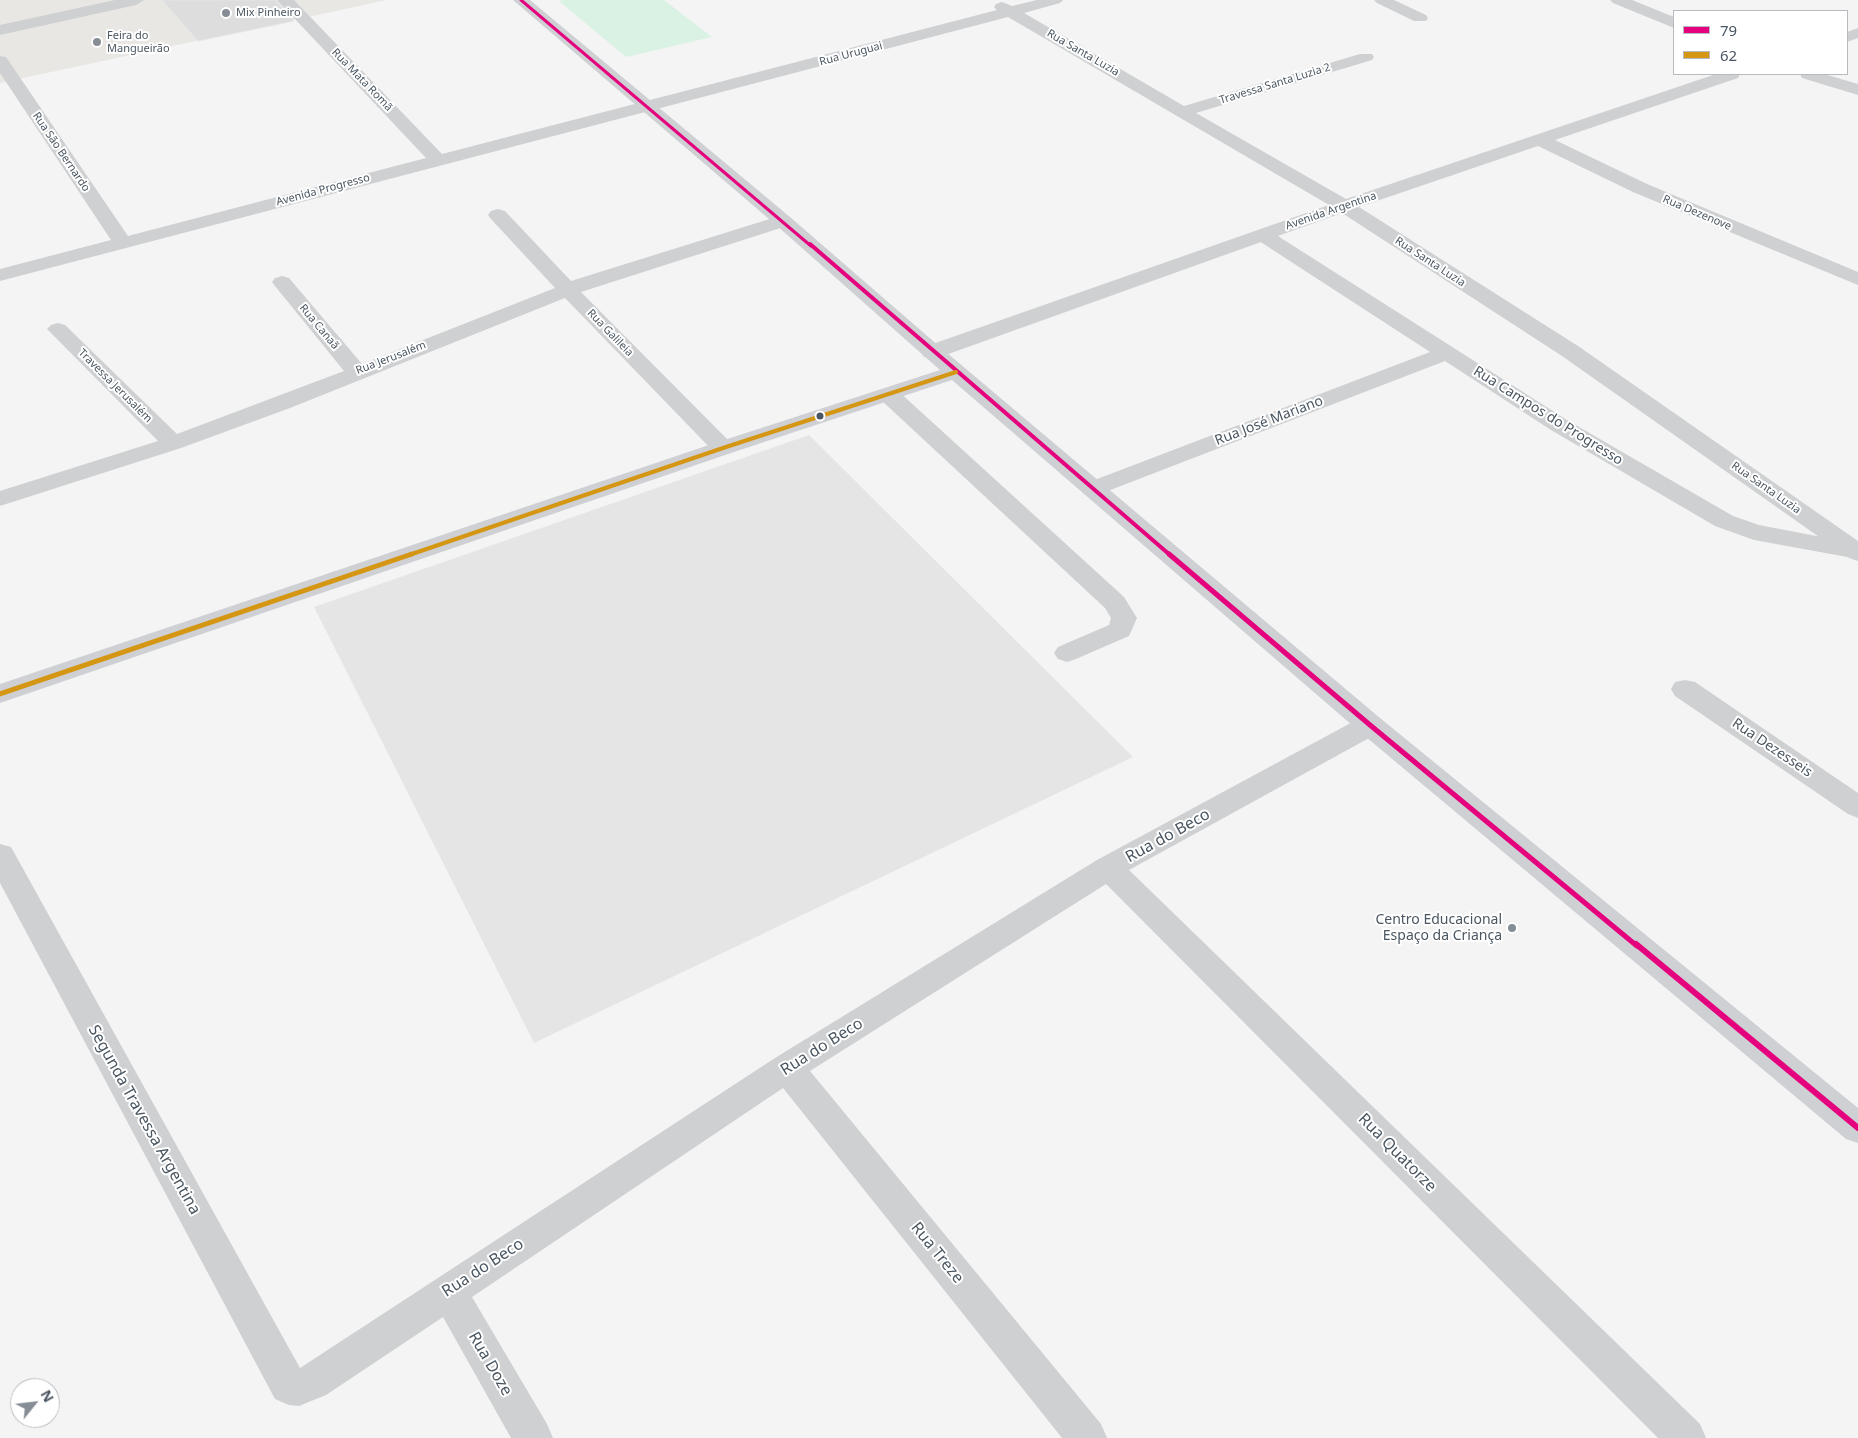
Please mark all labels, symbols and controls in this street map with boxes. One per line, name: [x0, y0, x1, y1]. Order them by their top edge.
place label: Mix Pinheiro: [236, 6, 301, 20]
marker: Mix Pinheiro: [220, 7, 232, 19]
legend: [1673, 10, 1848, 75]
text: 79: [1720, 20, 1737, 40]
street label: Rua Santa Luzia: [1044, 27, 1122, 79]
place label: Feira do Mangueirão: [107, 29, 170, 55]
marker: Feira do Mangueirão: [91, 36, 103, 48]
street label: Rua Uruguai: [818, 39, 884, 69]
text: 62: [1720, 45, 1737, 65]
street label: Rua Mata Romã: [329, 46, 395, 114]
street label: Travessa Santa Luzia 2: [1218, 61, 1332, 107]
street label: Rua São Bernardo: [30, 110, 92, 194]
street label: Avenida Progresso: [275, 171, 371, 209]
street label: Avenida Argentina: [1284, 189, 1378, 233]
street label: Rua Dezenove: [1661, 193, 1733, 233]
street label: Rua Santa Luzia: [1392, 234, 1468, 290]
street label: Rua Canaã: [296, 302, 342, 352]
street label: Rua Galileia: [584, 307, 636, 359]
street label: Rua Jerusalém: [354, 339, 428, 377]
street label: Travessa Jerusalém: [75, 346, 155, 426]
street label: Rua Campos do Progresso: [1470, 363, 1626, 469]
street label: Rua José Mariano: [1213, 393, 1325, 449]
unlabelled marker: [815, 411, 825, 421]
street label: Rua Santa Luzia: [1729, 459, 1803, 517]
street label: Rua Dezesseis: [1729, 715, 1815, 781]
street label: Rua do Beco: [1122, 805, 1214, 867]
place label: Centro Educacional Espaço da Criança: [1375, 912, 1502, 944]
marker: Centro Educacional Espaço da Criança: [1506, 922, 1518, 934]
street label: Rua do Beco: [777, 1014, 867, 1080]
street label: Segunda Travessa Argentina: [84, 1022, 204, 1218]
street label: Rua Quatorze: [1354, 1110, 1440, 1196]
street label: Rua Treze: [907, 1219, 967, 1287]
street label: Rua do Beco: [439, 1235, 527, 1301]
street label: Rua Doze: [464, 1329, 516, 1399]
north arrow: [10, 1378, 60, 1428]
text: N: [37, 1386, 59, 1406]

